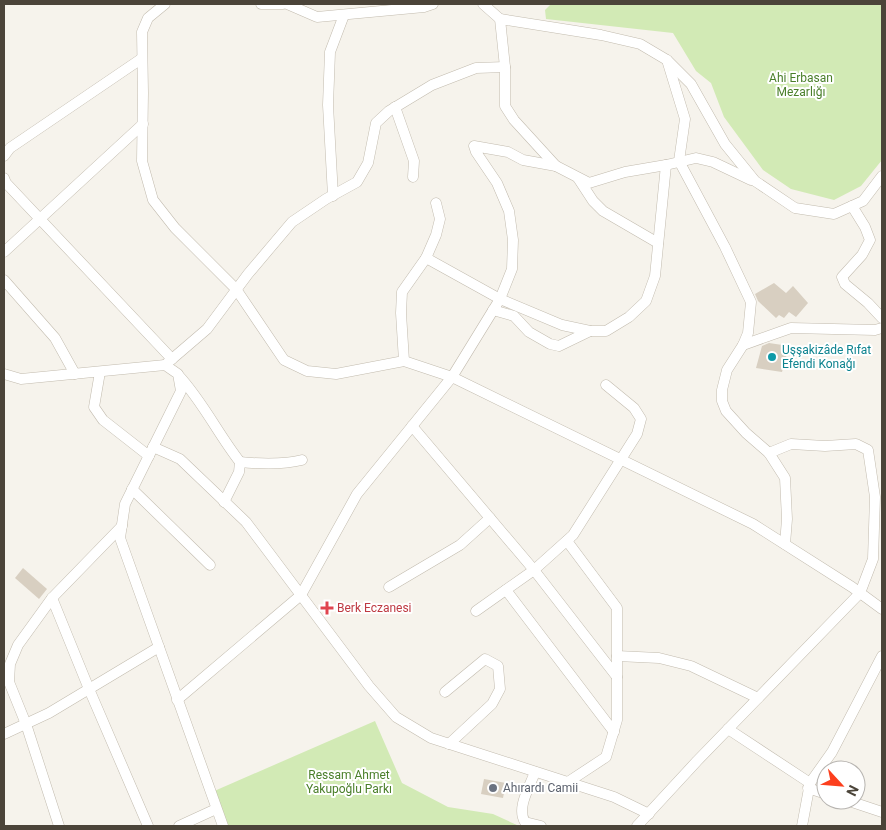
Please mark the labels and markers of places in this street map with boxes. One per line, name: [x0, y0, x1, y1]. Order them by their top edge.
place label: Uşşakizâde Rıfat Efendi Konağı: [782, 343, 871, 371]
marker: Uşşakizâde Rıfat Efendi Konağı: [766, 351, 778, 363]
place label: Berk Eczanesi: [337, 601, 412, 615]
marker: Berk Eczanesi: [321, 602, 333, 614]
place label: Ahırardı Camii: [503, 781, 578, 795]
marker: Ahırardı Camii: [487, 782, 499, 794]

